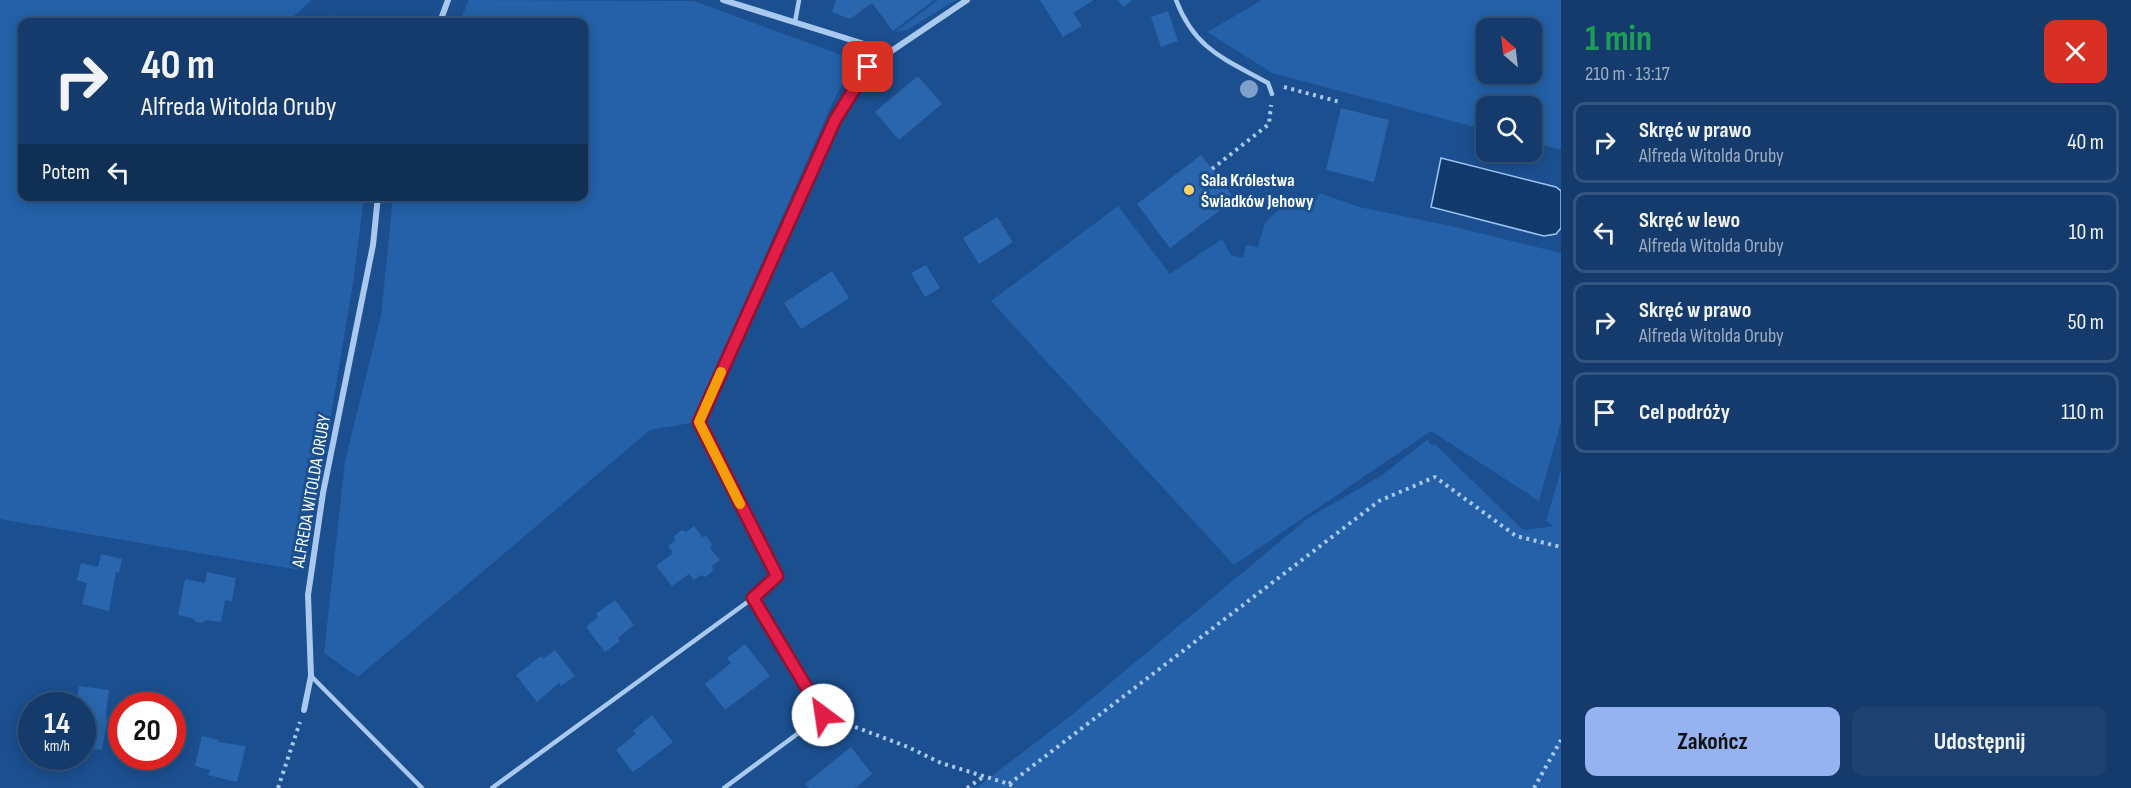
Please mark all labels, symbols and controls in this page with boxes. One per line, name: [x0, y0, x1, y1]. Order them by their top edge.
north arrow: [1476, 18, 1542, 84]
map controls: [1476, 18, 1542, 162]
text: 1 min: [1585, 18, 1652, 61]
button: close: [2044, 20, 2107, 83]
text: 40 m: [141, 40, 215, 91]
pin: [842, 41, 893, 92]
icon: right: [42, 42, 120, 120]
icon: arrive: [851, 50, 884, 83]
text: 210 m · 13:17: [1585, 62, 1670, 86]
text: Alfreda Witolda Oruby: [141, 91, 336, 123]
button: search: [1476, 96, 1542, 162]
text: Skręć w prawo: [1639, 117, 1751, 144]
icon: right: [1588, 126, 1621, 159]
text: 40 m: [2067, 129, 2104, 156]
text: Alfreda Witolda Oruby: [1639, 144, 1784, 168]
icon: left: [102, 156, 135, 189]
text: Potem: [42, 159, 90, 186]
place label: Sala Królestwa Świadków Jehowy: [1201, 170, 1314, 212]
marker: Sala Królestwa Świadków Jehowy: [1182, 183, 1196, 197]
text: Skręć w lewo: [1639, 207, 1740, 234]
icon: left: [1588, 216, 1621, 249]
text: 10 m: [2069, 219, 2104, 246]
text: Alfreda Witolda Oruby: [1639, 234, 1784, 258]
text: Skręć w prawo: [1639, 297, 1751, 324]
icon: right: [1588, 306, 1621, 339]
text: 50 m: [2068, 309, 2104, 336]
text: Alfreda Witolda Oruby: [1639, 324, 1784, 348]
icon: arrive: [1588, 396, 1621, 429]
text: Cel podróży: [1639, 399, 1730, 426]
text: 110 m: [2061, 399, 2104, 426]
street label: ALFREDA WITOLDA ORUBY: [288, 413, 335, 570]
position arrow: [791, 683, 855, 747]
speed limit sign: 20: [108, 692, 186, 770]
text: 14: [44, 706, 70, 742]
button: Zakończ: [1585, 707, 1840, 776]
button: Udostępnij: [1852, 707, 2107, 776]
text: km/h: [44, 737, 70, 756]

